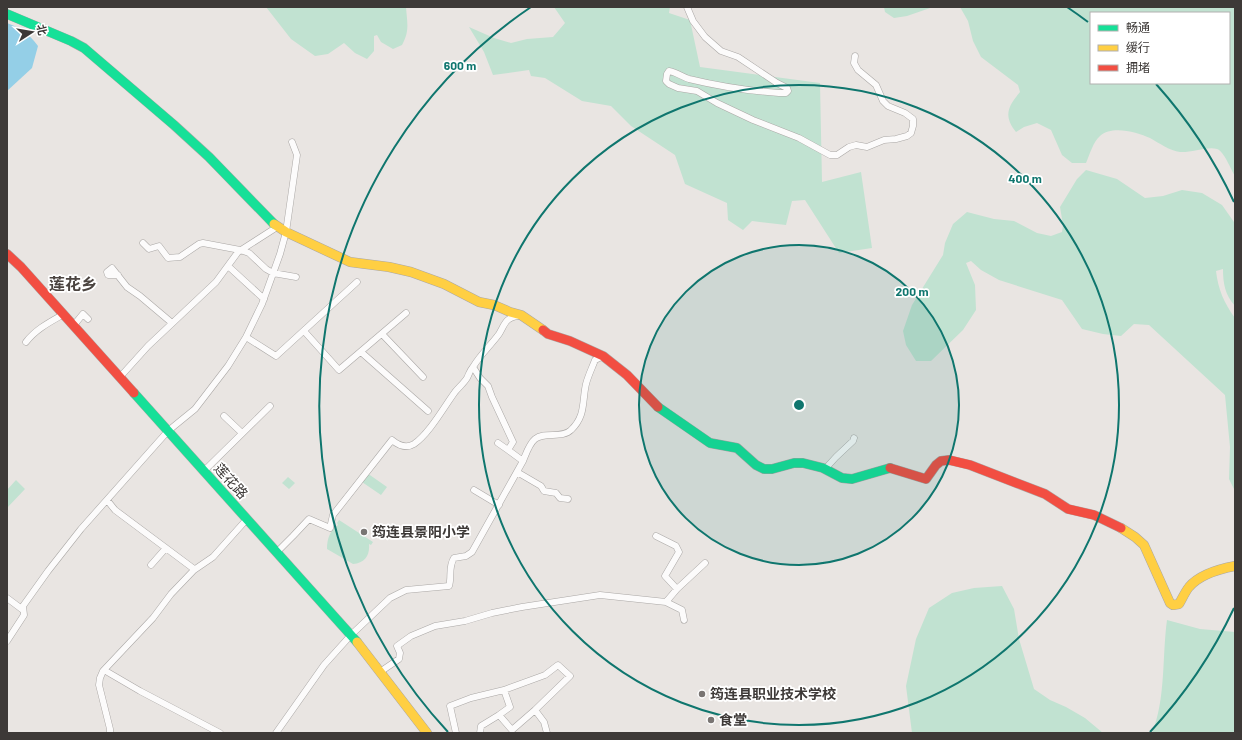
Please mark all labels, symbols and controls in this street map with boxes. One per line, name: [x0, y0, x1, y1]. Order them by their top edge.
north arrow: [12, 12, 52, 52]
legend: [1090, 12, 1230, 84]
text: 畅通: [1126, 20, 1150, 34]
text: 北: [35, 23, 50, 37]
text: 缓行: [1126, 40, 1150, 54]
text: 600 m: [444, 58, 476, 72]
text: 拥堵: [1126, 60, 1150, 74]
text: 400 m: [1008, 171, 1042, 185]
district label: 莲花乡: [49, 274, 97, 293]
text: 200 m: [896, 284, 928, 298]
centre of rings: [792, 398, 806, 412]
street label: 莲花路: [211, 459, 252, 502]
place label: 筠连县景阳小学: [372, 523, 470, 540]
marker: 筠连县景阳小学: [359, 527, 369, 537]
place label: 筠连县职业技术学校: [710, 685, 836, 702]
marker: 筠连县职业技术学校: [697, 689, 707, 699]
place label: 食堂: [719, 711, 747, 728]
marker: 食堂: [706, 715, 716, 725]

